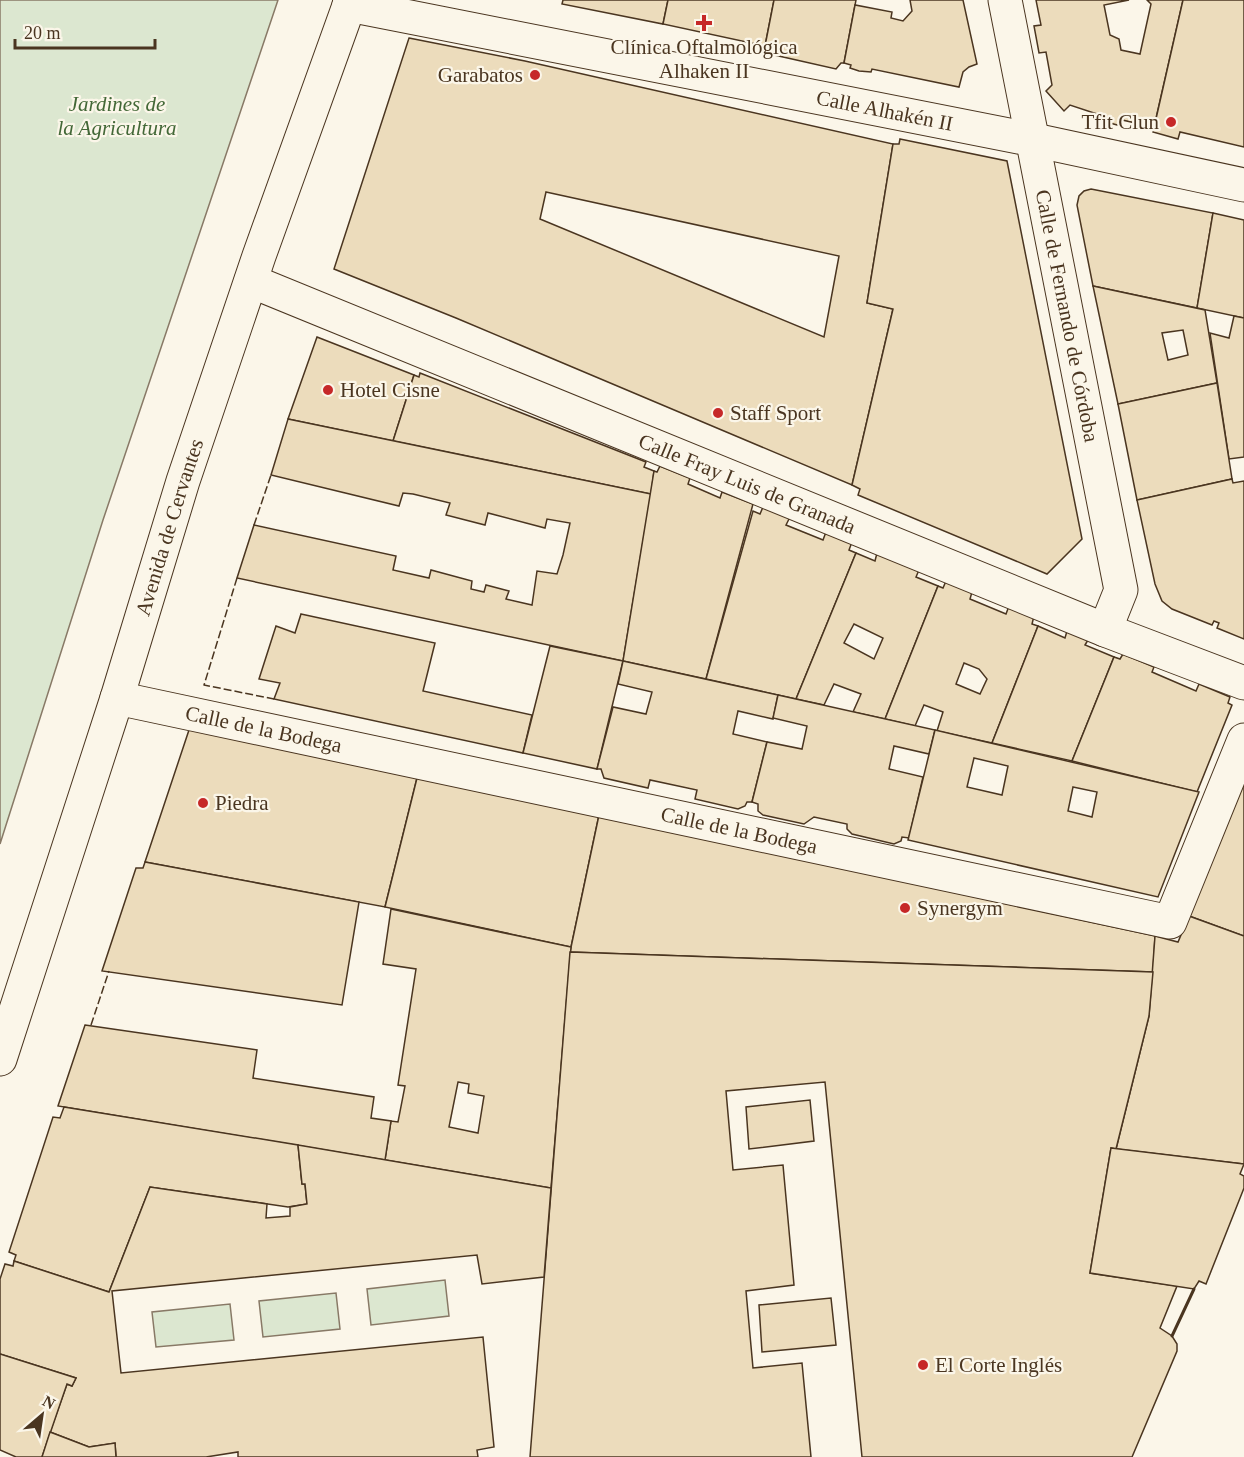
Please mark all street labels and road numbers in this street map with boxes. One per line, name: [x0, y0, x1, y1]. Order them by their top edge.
street label: Calle Alhakén II: [814, 85, 955, 136]
street label: Calle de Fernando de Córdoba: [1031, 188, 1104, 445]
street label: Calle Fray Luis de Granada: [635, 429, 860, 539]
street label: Avenida de Cervantes: [131, 436, 208, 619]
street label: Calle de la Bodega: [183, 701, 345, 758]
street label: Calle de la Bodega: [659, 802, 820, 859]

